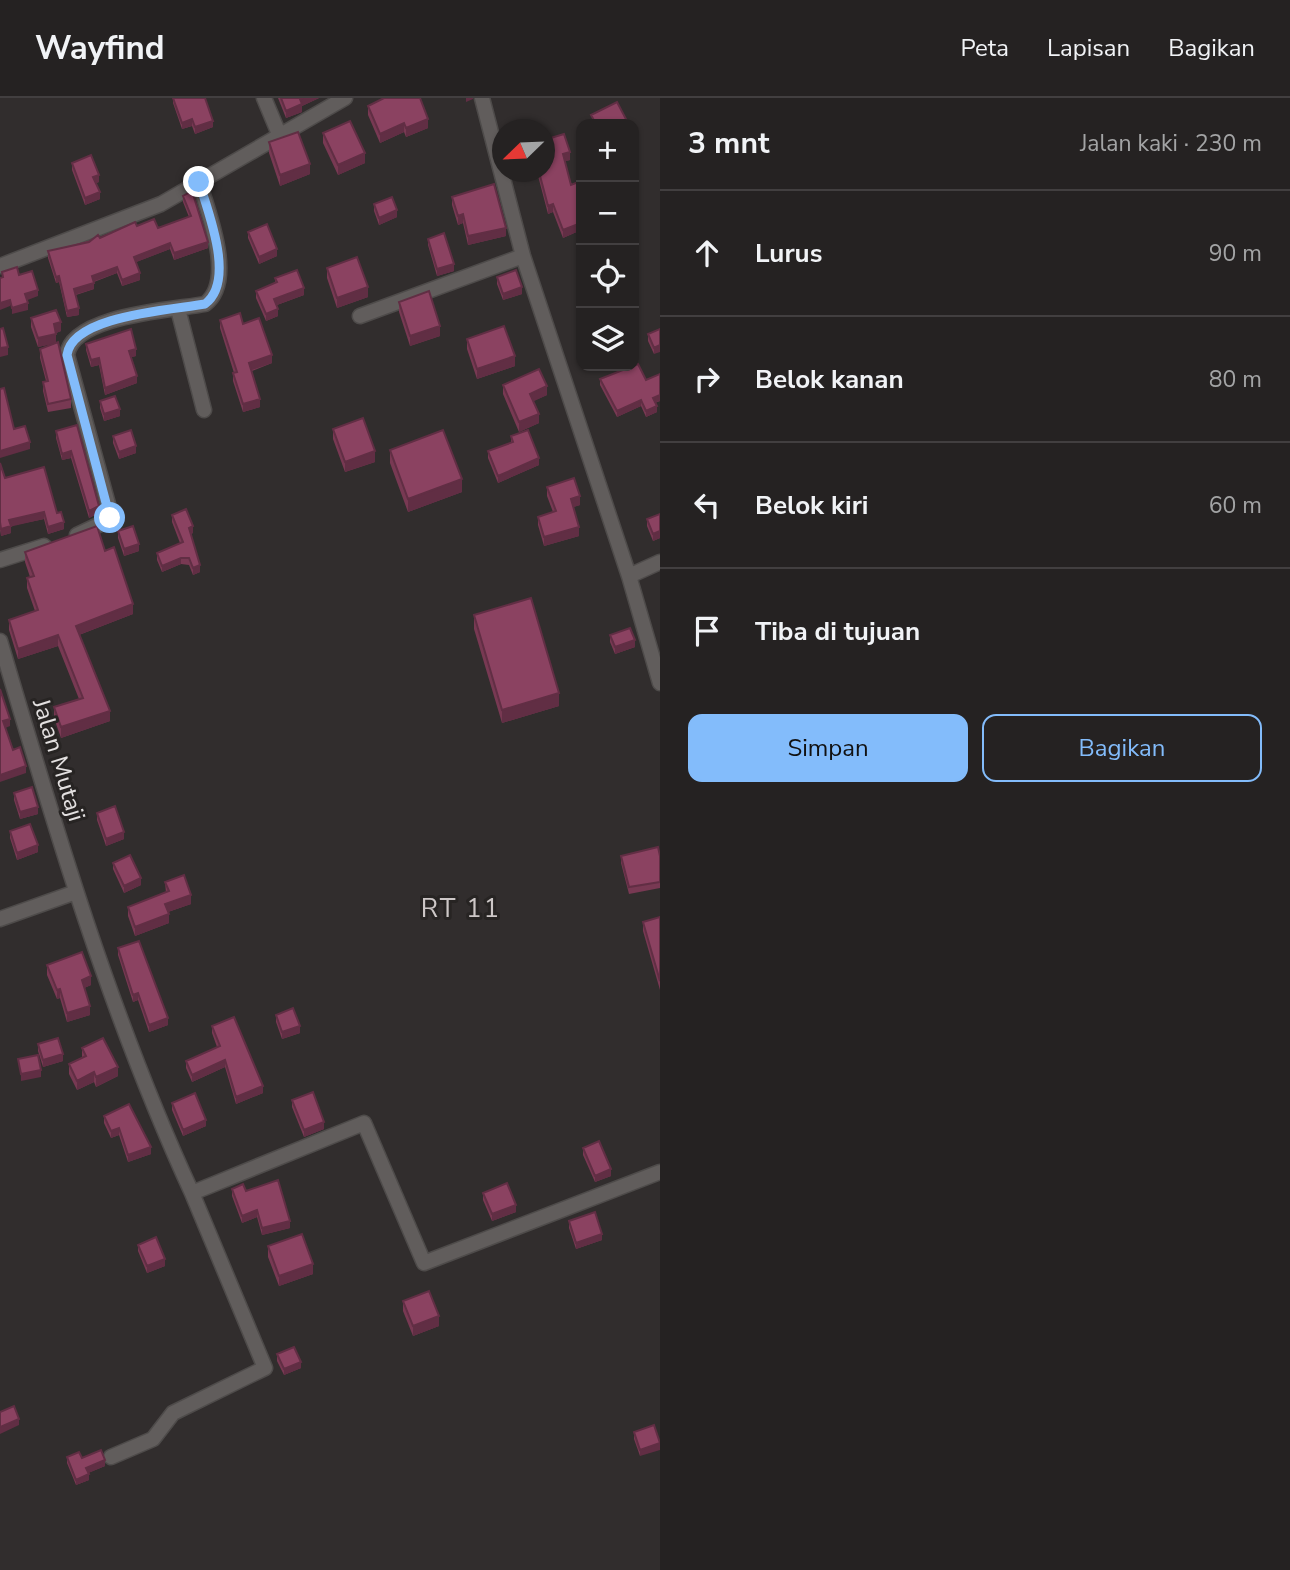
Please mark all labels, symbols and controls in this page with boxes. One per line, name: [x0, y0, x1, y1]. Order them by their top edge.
text: Wayfind: [35, 26, 165, 71]
text: Peta: [960, 32, 1009, 64]
text: Lapisan: [1047, 32, 1130, 64]
text: Bagikan: [1168, 32, 1255, 64]
north arrow: [492, 119, 555, 182]
map controls: [576, 119, 639, 371]
button: +: [576, 119, 639, 182]
text: 3 mnt: [688, 123, 769, 164]
text: Jalan kaki · 230 m: [1080, 128, 1262, 159]
route end: [183, 166, 214, 197]
button: −: [576, 182, 639, 245]
icon: ahead: [688, 234, 726, 272]
text: Lurus: [755, 236, 822, 271]
text: 90 m: [1209, 238, 1262, 269]
button: locate: [576, 245, 639, 308]
button: layers: [576, 308, 639, 371]
icon: right: [688, 360, 726, 398]
text: Belok kanan: [755, 362, 904, 397]
text: 80 m: [1209, 364, 1262, 395]
icon: left: [688, 486, 726, 524]
text: Belok kiri: [755, 488, 868, 523]
text: 60 m: [1209, 490, 1262, 521]
route start: [94, 502, 125, 533]
icon: arrive: [688, 612, 726, 650]
text: Tiba di tujuan: [755, 614, 920, 649]
street label: Jalan Mutaji: [25, 694, 93, 825]
button: Simpan: [688, 714, 968, 782]
button: Bagikan: [982, 714, 1262, 782]
district label: RT 11: [421, 891, 501, 926]

